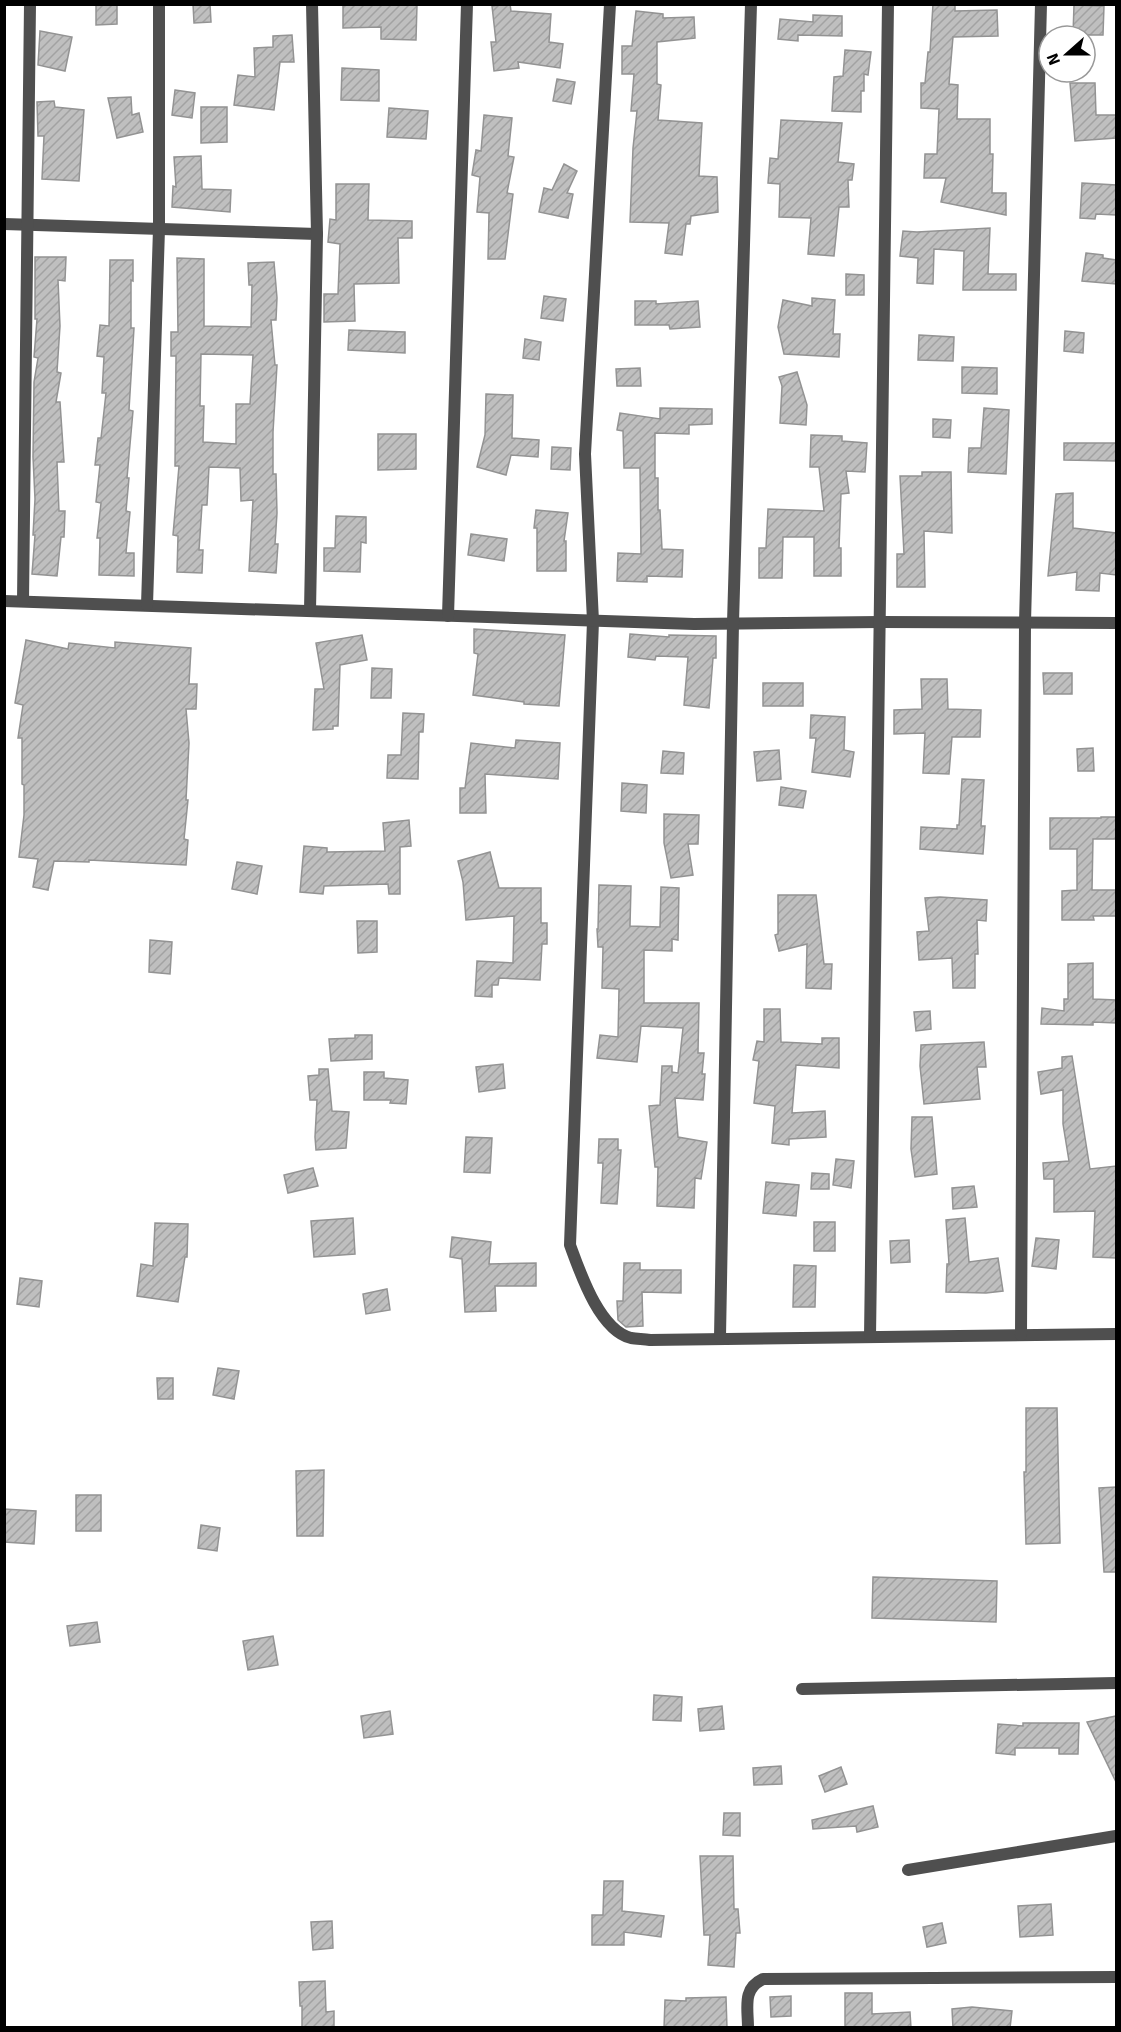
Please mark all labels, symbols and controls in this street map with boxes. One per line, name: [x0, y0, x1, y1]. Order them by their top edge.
north arrow: [1037, 24, 1097, 84]
text: N: [1043, 50, 1065, 68]

